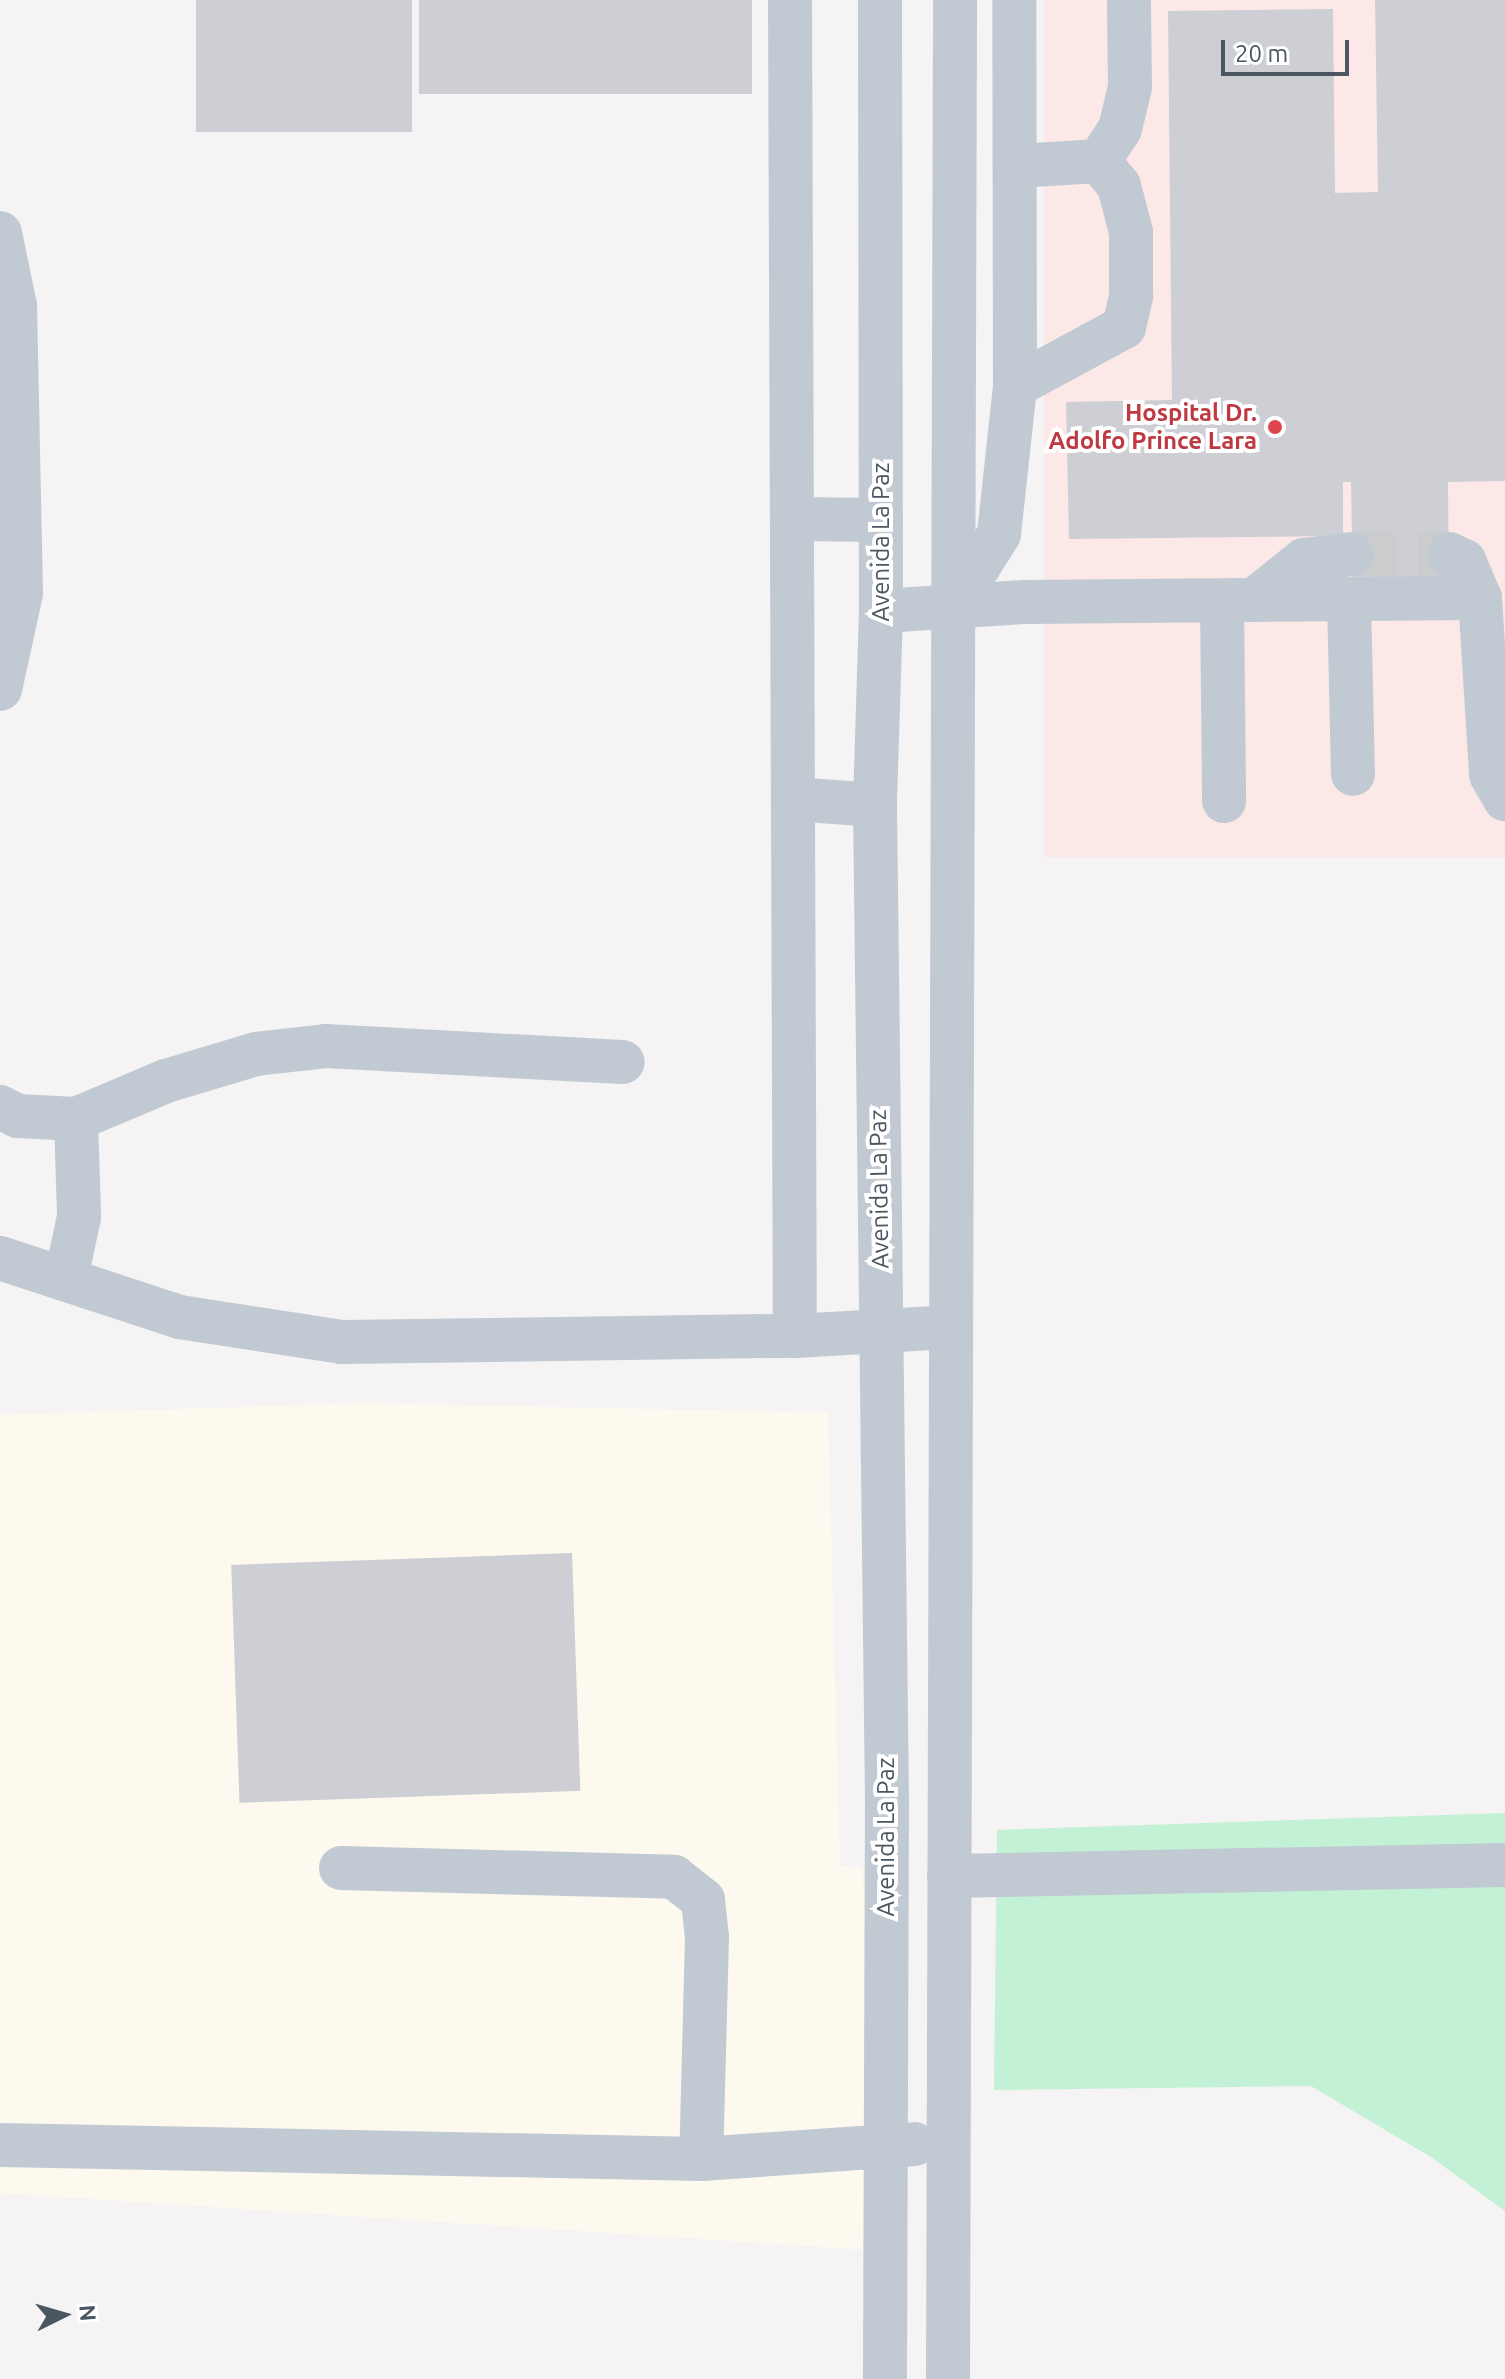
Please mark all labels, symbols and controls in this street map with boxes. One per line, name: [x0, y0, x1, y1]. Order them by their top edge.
scale bar: [1225, 24, 1353, 74]
text: 20 m: [1235, 40, 1288, 67]
place label: Hospital Dr. Adolfo Prince Lara: [1049, 399, 1257, 455]
marker: Hospital Dr. Adolfo Prince Lara: [1264, 416, 1286, 438]
street label: Avenida La Paz: [867, 462, 895, 622]
street label: Avenida La Paz: [863, 1109, 895, 1269]
street label: Avenida La Paz: [872, 1757, 900, 1917]
north arrow: [24, 2275, 104, 2355]
text: N: [75, 2304, 102, 2322]

